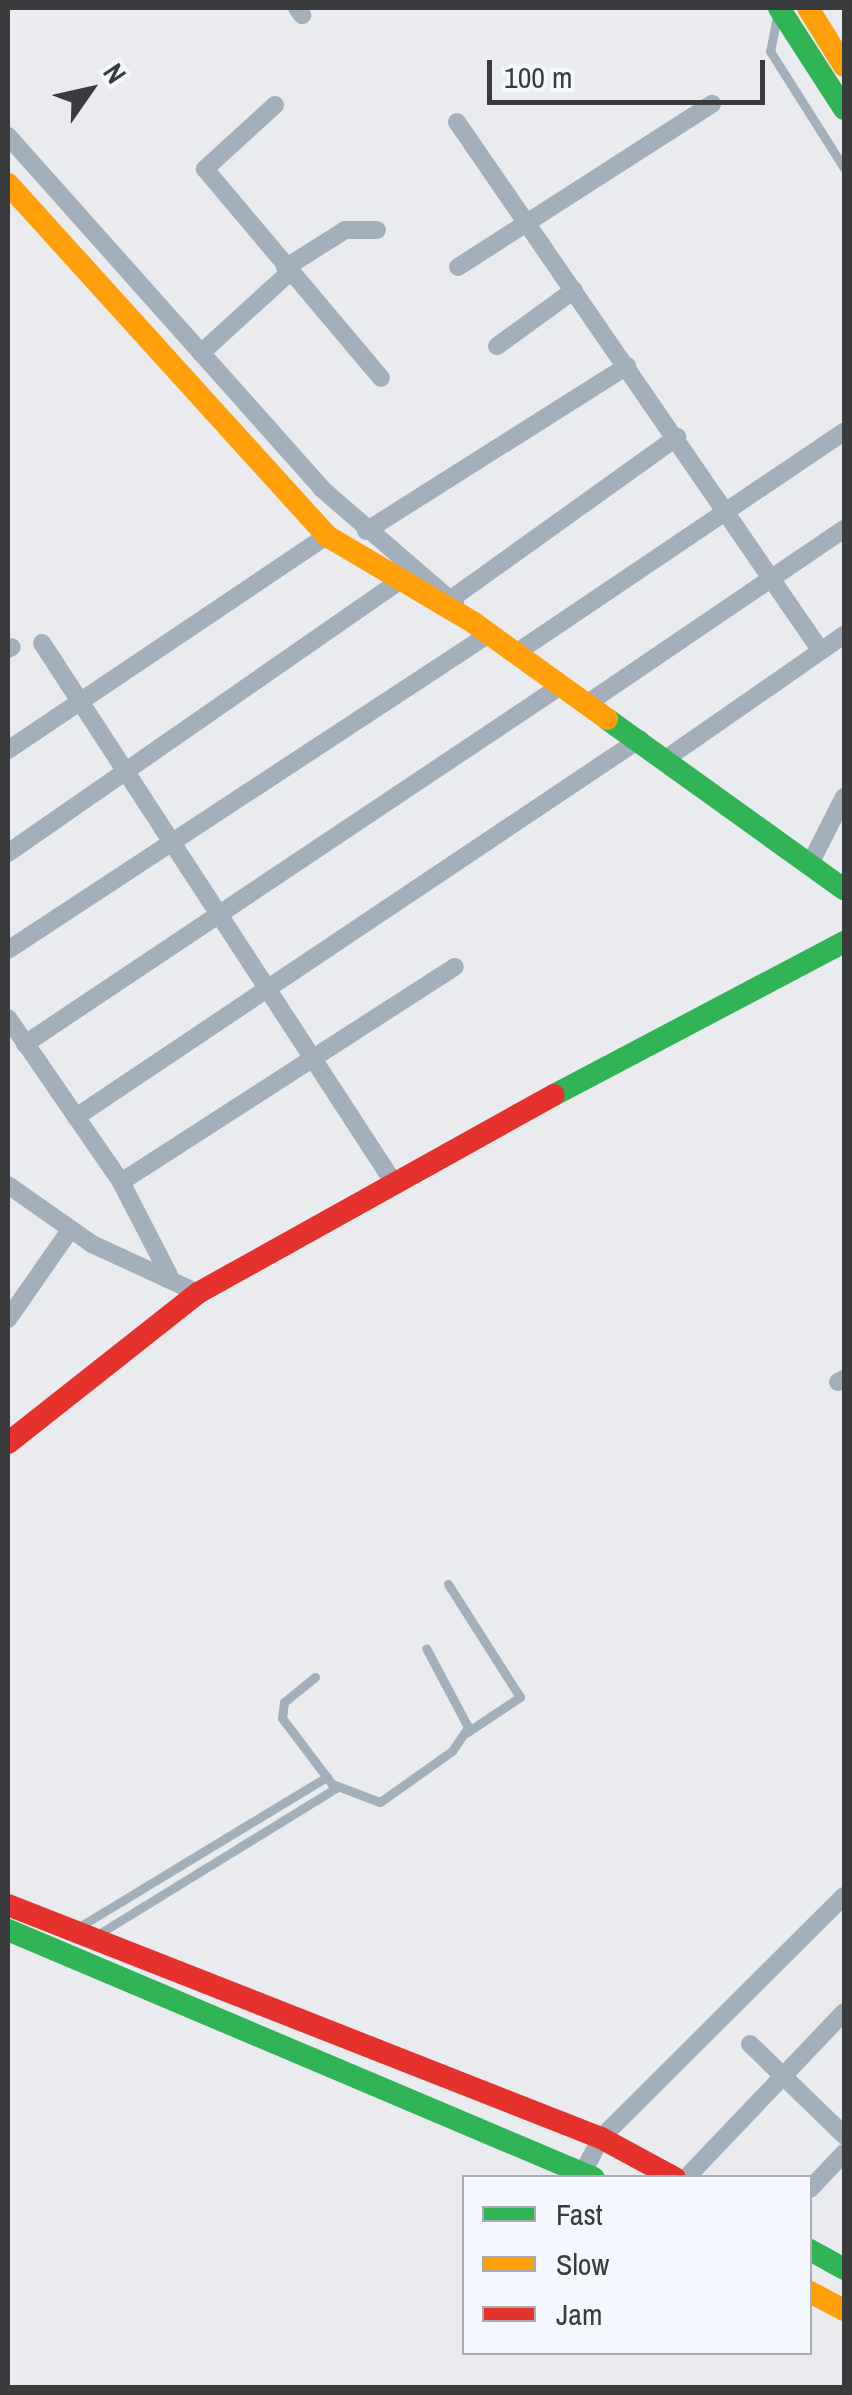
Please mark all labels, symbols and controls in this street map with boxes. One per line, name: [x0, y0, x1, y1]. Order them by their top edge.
north arrow: [40, 40, 140, 140]
scale bar: [492, 40, 770, 102]
text: N: [94, 56, 135, 91]
text: 100 m: [504, 57, 572, 97]
legend: [462, 2175, 812, 2355]
text: Fast: [556, 2194, 603, 2234]
text: Slow: [556, 2244, 609, 2284]
text: Jam: [556, 2294, 602, 2334]

